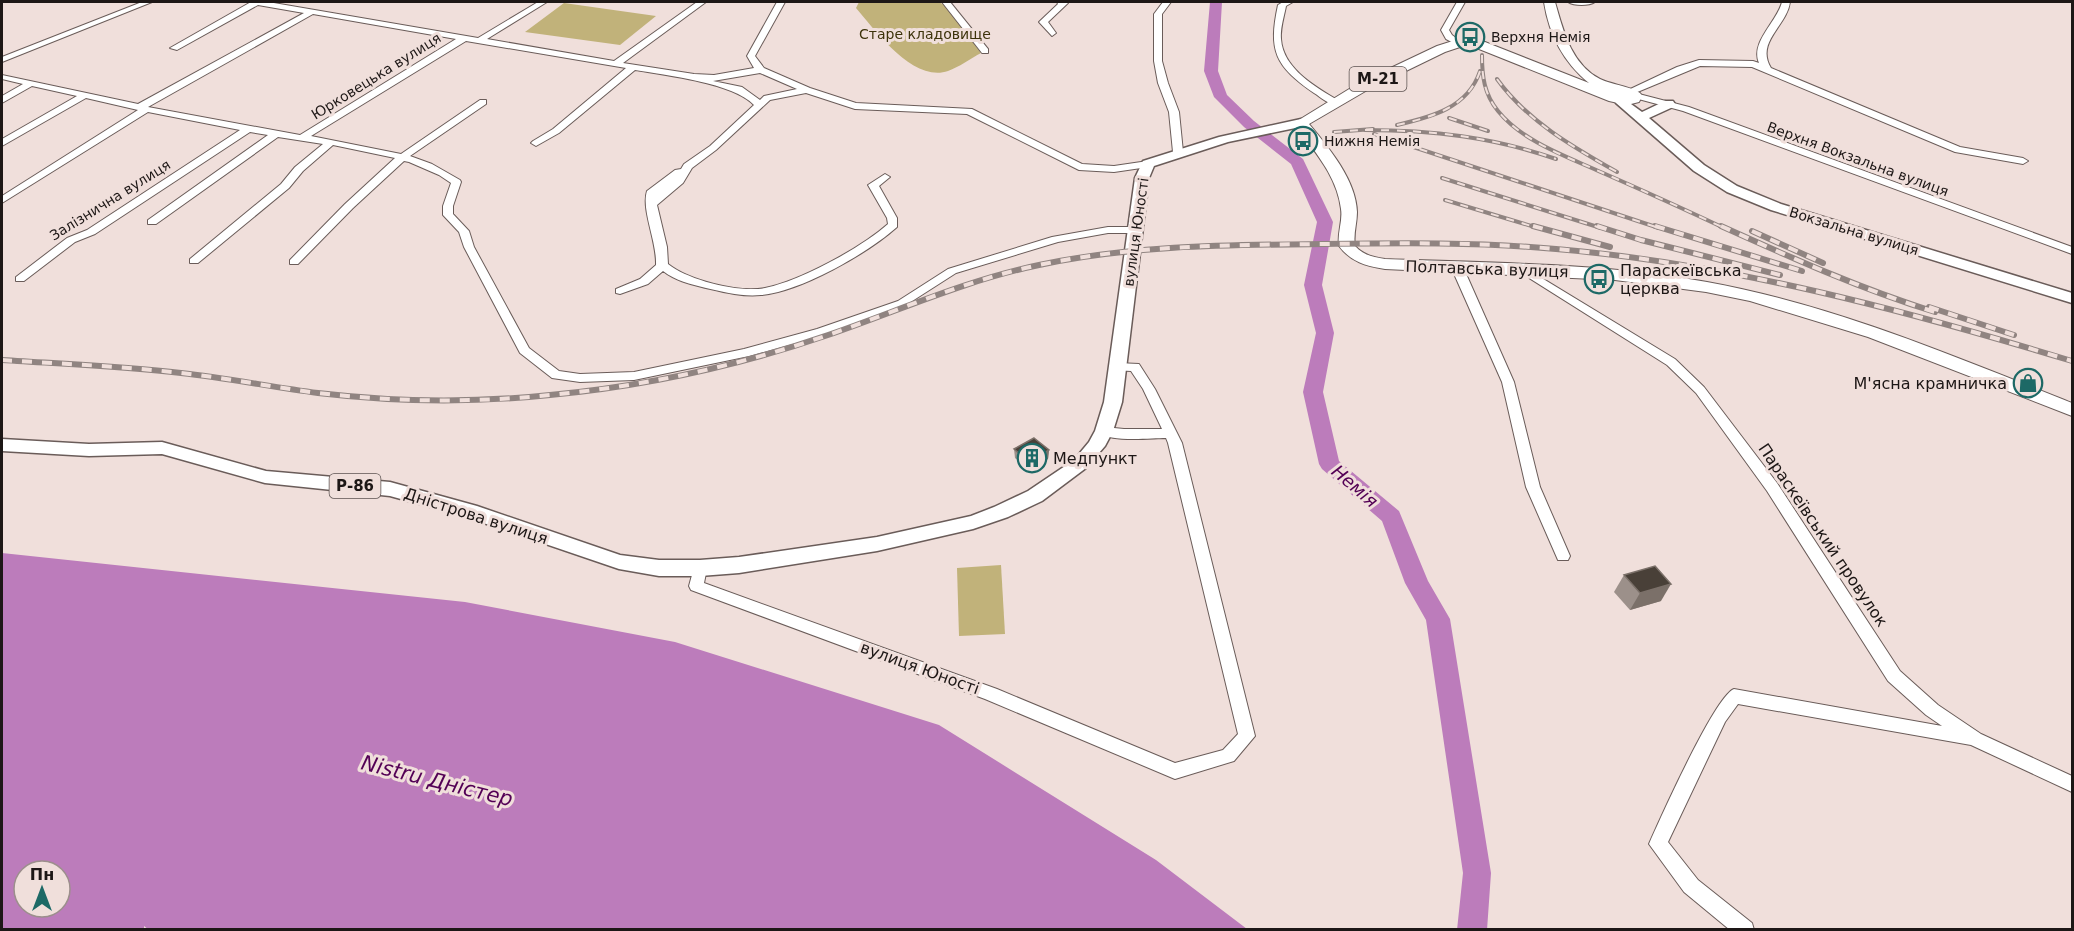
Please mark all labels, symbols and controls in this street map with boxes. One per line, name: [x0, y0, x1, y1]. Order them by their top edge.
bus stop icon: Верхня Немія: [1454, 21, 1486, 53]
park label: Старе кладовище: [859, 26, 991, 42]
place label: Верхня Немія: [1491, 29, 1590, 45]
street label: Юрковецька вулиця: [308, 30, 444, 122]
road number: М-21: [1350, 67, 1406, 91]
street label: Верхня Вокзальна вулиця: [1765, 119, 1951, 199]
bus stop icon: Нижня Немія: [1287, 125, 1319, 157]
place label: Нижня Немія: [1324, 133, 1420, 149]
street label: Залізнична вулиця: [47, 156, 173, 244]
street label: вулиця Юності: [1120, 177, 1152, 287]
street label: Вокзальна вулиця: [1787, 204, 1921, 258]
street label: Полтавська вулиця: [1405, 257, 1569, 281]
place label: Параскеївська церква: [1620, 261, 1742, 298]
bus stop icon: Параскеївська церква: [1583, 263, 1615, 295]
shop icon: М'ясна крамничка: [2012, 367, 2044, 399]
place label: М'ясна крамничка: [1854, 374, 2007, 393]
street label: Параскеївський провулок: [1755, 440, 1892, 630]
building icon: Медпункт: [1016, 442, 1048, 474]
place label: Медпункт: [1053, 449, 1137, 468]
water label: Немія: [1328, 460, 1382, 512]
road number: Р-86: [330, 474, 380, 498]
street label: Дністрова вулиця: [402, 484, 550, 548]
street label: вулиця Юності: [858, 638, 982, 698]
water label: Nistru Дністер: [359, 751, 515, 811]
north arrow: [12, 859, 72, 919]
text: Пн: [30, 865, 54, 884]

